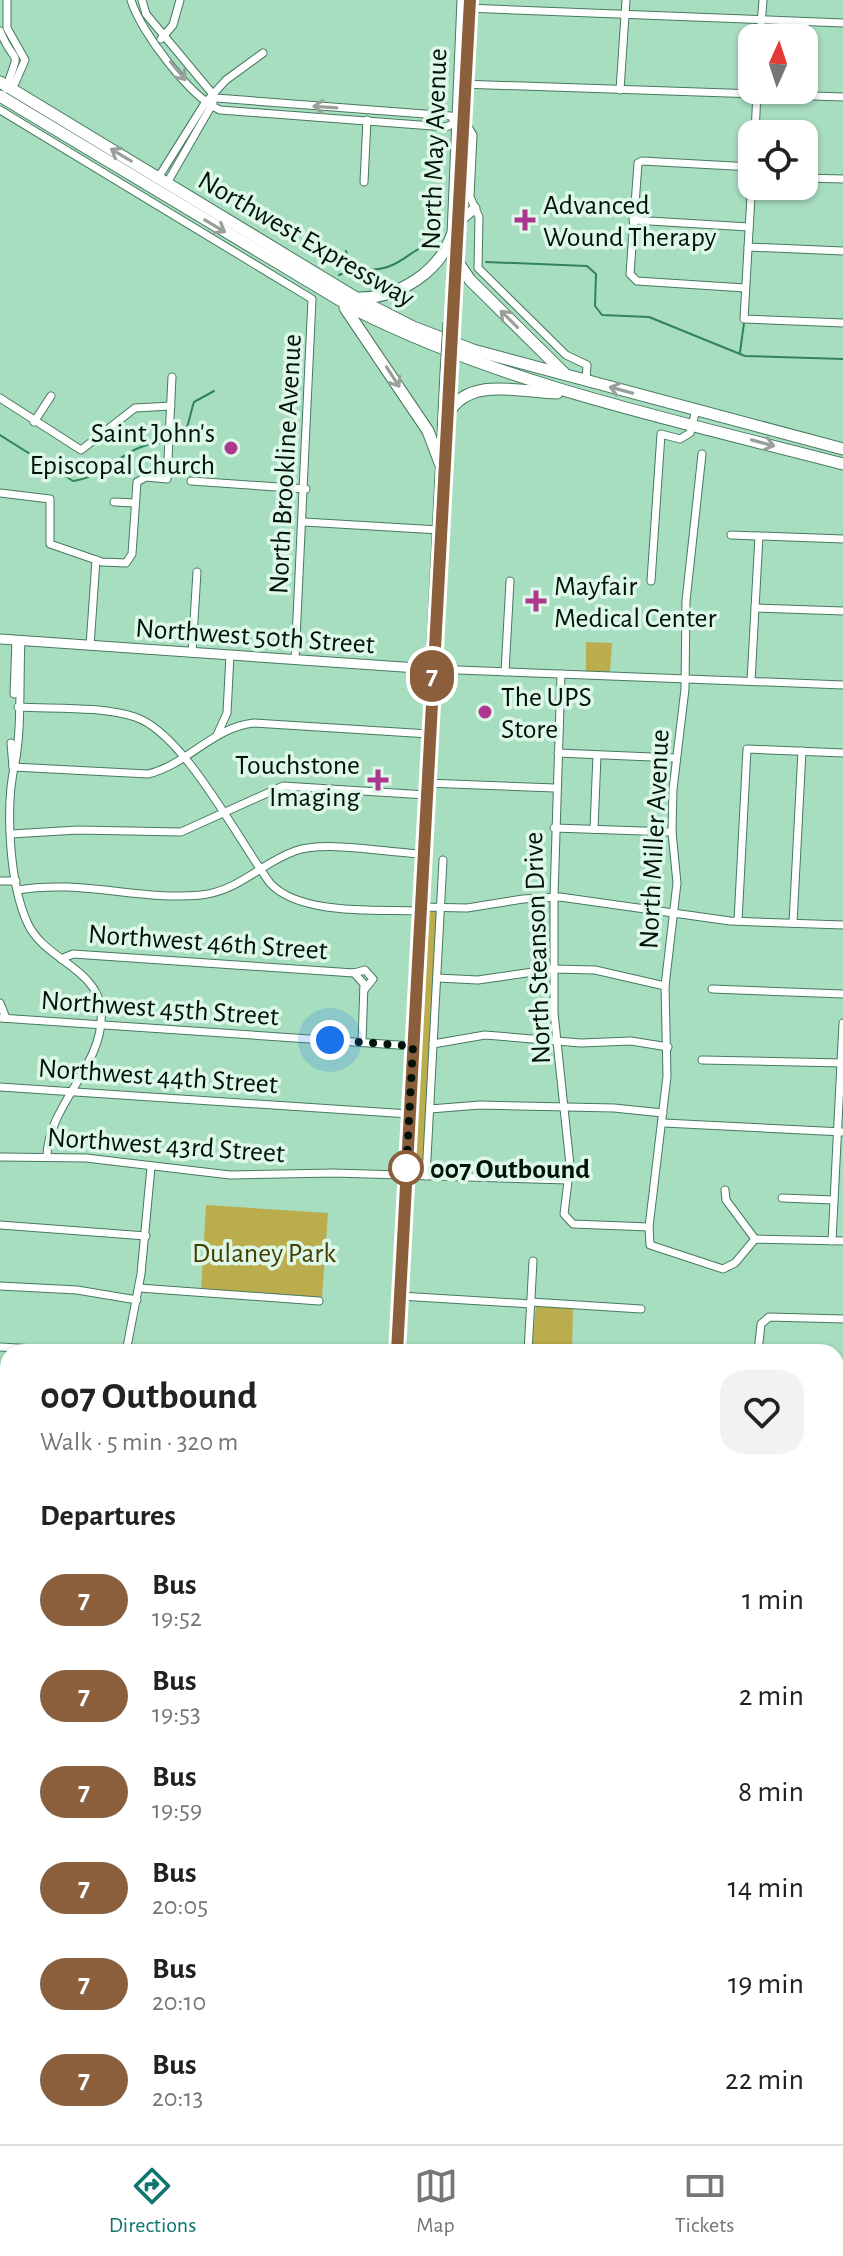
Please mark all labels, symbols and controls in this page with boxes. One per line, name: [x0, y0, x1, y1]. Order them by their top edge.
north arrow: [738, 24, 818, 104]
map controls: [738, 24, 818, 200]
street label: North May Avenue: [417, 48, 453, 250]
one-way arrow: [169, 60, 187, 81]
one-way arrow: [312, 99, 339, 114]
button: locate: [738, 120, 818, 200]
one-way arrow: [110, 147, 133, 163]
street label: Northwest Expressway: [193, 166, 419, 313]
place label: Advanced Wound Therapy: [543, 192, 717, 252]
marker: Advanced Wound Therapy: [514, 209, 536, 231]
one-way arrow: [203, 218, 226, 234]
one-way arrow: [500, 310, 519, 329]
street label: North Brookline Avenue: [265, 333, 307, 595]
one-way arrow: [386, 365, 402, 388]
one-way arrow: [609, 382, 634, 397]
place label: Saint John's Episcopal Church: [29, 420, 215, 480]
one-way arrow: [749, 436, 775, 451]
marker: Saint John's Episcopal Church: [222, 439, 240, 457]
place label: Mayfair Medical Center: [554, 573, 717, 633]
marker: Mayfair Medical Center: [525, 590, 547, 612]
street label: Northwest 50th Street: [134, 615, 376, 659]
line badge: 7: [406, 650, 458, 702]
text: 7: [426, 662, 438, 690]
place label: The UPS Store: [501, 684, 592, 744]
marker: The UPS Store: [476, 703, 494, 721]
street label: North Miller Avenue: [635, 728, 675, 950]
place label: Touchstone Imaging: [235, 752, 360, 812]
marker: Touchstone Imaging: [367, 769, 389, 791]
street label: North Steanson Drive: [520, 831, 556, 1064]
street label: Northwest 46th Street: [87, 921, 329, 965]
street label: Northwest 45th Street: [40, 987, 280, 1031]
your location: [310, 1020, 350, 1060]
street label: Northwest 44th Street: [37, 1055, 279, 1099]
street label: Northwest 43rd Street: [46, 1124, 286, 1168]
marker: 007 Outbound: [389, 1151, 423, 1185]
place label: 007 Outbound: [430, 1156, 590, 1184]
park label: Dulaney Park: [192, 1240, 336, 1268]
button: heart: [720, 1370, 804, 1454]
text: 007 Outbound: [40, 1378, 257, 1416]
text: Walk · 5 min · 320 m: [40, 1429, 238, 1455]
text: Departures: [40, 1501, 176, 1531]
text: Bus: [152, 1570, 197, 1600]
text: 1 min: [742, 1585, 804, 1615]
text: 7: [78, 1586, 90, 1614]
text: 19:52: [152, 1605, 202, 1631]
text: Bus: [152, 1666, 197, 1696]
text: 2 min: [739, 1681, 804, 1711]
text: 7: [78, 1682, 90, 1710]
text: 19:53: [152, 1701, 201, 1727]
text: Bus: [152, 1762, 197, 1792]
text: 8 min: [738, 1777, 804, 1807]
text: 7: [78, 1778, 90, 1806]
text: 19:59: [152, 1797, 202, 1823]
text: Bus: [152, 1858, 197, 1888]
text: 14 min: [728, 1873, 804, 1903]
text: 7: [78, 1874, 90, 1902]
text: 20:05: [152, 1893, 208, 1919]
text: Bus: [152, 1954, 197, 1984]
text: 19 min: [728, 1969, 804, 1999]
text: 7: [78, 1970, 90, 1998]
text: 20:10: [152, 1989, 206, 2015]
text: Bus: [152, 2050, 197, 2080]
text: 22 min: [725, 2065, 804, 2095]
text: 7: [78, 2066, 90, 2094]
text: 20:13: [152, 2085, 203, 2111]
tab: Directions: [109, 2164, 196, 2238]
tab: Map: [414, 2164, 458, 2238]
tab: Tickets: [675, 2164, 734, 2238]

